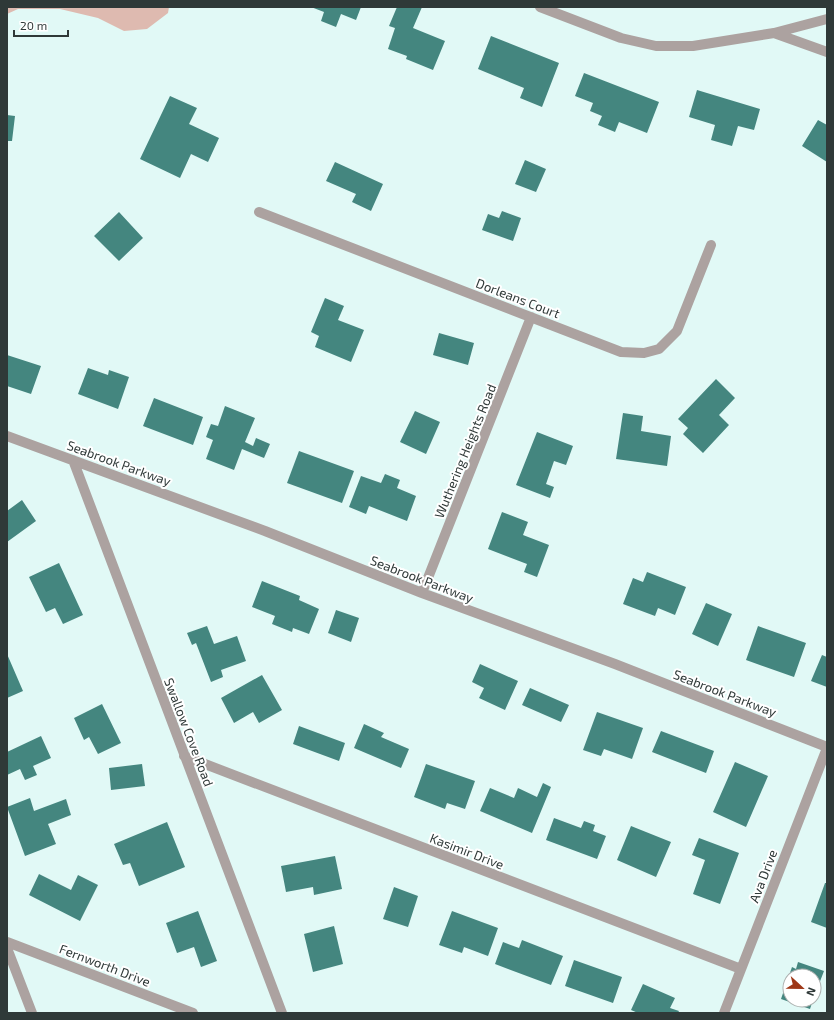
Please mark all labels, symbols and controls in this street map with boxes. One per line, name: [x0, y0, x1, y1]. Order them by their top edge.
scale bar: [14, 12, 68, 38]
text: 20 m: [20, 18, 47, 32]
street label: Dorleans Court: [474, 275, 562, 321]
street label: Wuthering Heights Road: [431, 382, 499, 520]
street label: Seabrook Parkway: [65, 437, 173, 489]
street label: Seabrook Parkway: [368, 552, 476, 606]
street label: Seabrook Parkway: [671, 666, 779, 720]
street label: Swallow Cove Road: [161, 676, 217, 788]
street label: Kasimir Drive: [428, 830, 506, 872]
street label: Ava Drive: [746, 847, 780, 905]
street label: Fernworth Drive: [57, 940, 153, 990]
north arrow: [782, 968, 822, 1008]
text: N: [804, 986, 819, 998]

